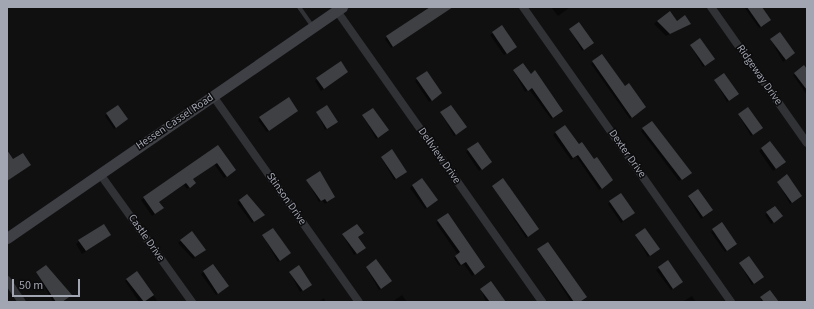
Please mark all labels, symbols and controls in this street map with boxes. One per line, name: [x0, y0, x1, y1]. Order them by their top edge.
street label: Ridgeway Drive: [733, 42, 785, 108]
street label: Hessen Cassel Road: [134, 91, 216, 153]
street label: Dellview Drive: [415, 126, 463, 186]
street label: Dexter Drive: [606, 127, 648, 181]
street label: Stinson Drive: [263, 170, 309, 228]
street label: Castle Drive: [125, 212, 167, 264]
scale bar: [14, 271, 82, 297]
text: 50 m: [19, 277, 43, 294]

